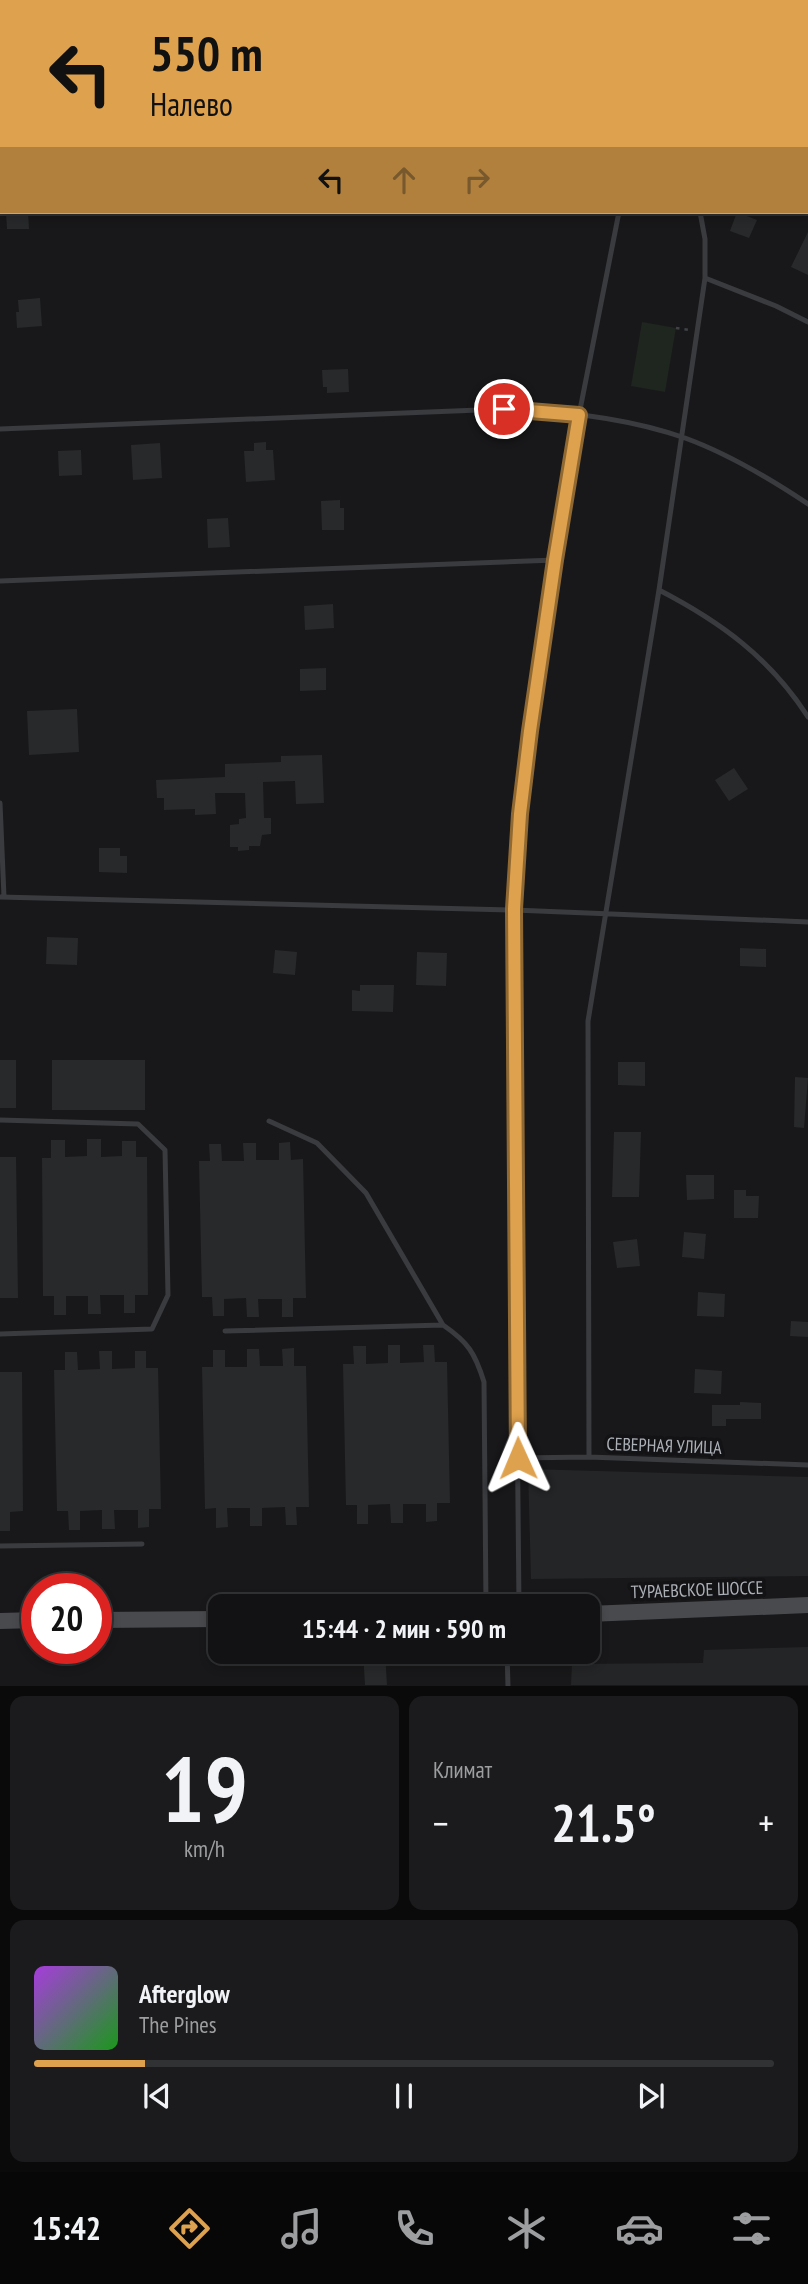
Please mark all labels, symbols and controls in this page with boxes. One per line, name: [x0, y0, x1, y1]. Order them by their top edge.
text: 550 m: [150, 21, 263, 85]
icon: left: [35, 28, 126, 119]
text: Налево: [150, 83, 233, 125]
icon: left: [312, 161, 350, 199]
icon: ahead: [385, 161, 423, 199]
icon: right: [458, 161, 496, 199]
pin: [474, 379, 534, 439]
icon: arrive: [485, 390, 523, 428]
position arrow: [481, 1421, 555, 1495]
street label: СЕВЕРНАЯ УЛИЦА: [606, 1432, 723, 1459]
speed limit sign: 20: [21, 1573, 112, 1664]
street label: ТУРАЕВСКОЕ ШОССЕ: [630, 1576, 764, 1603]
text: 15:44 · 2 мин · 590 m: [302, 1612, 506, 1645]
text: 19: [161, 1729, 248, 1847]
text: Климат: [433, 1755, 492, 1784]
text: 21.5°: [551, 1789, 656, 1856]
text: −: [433, 1798, 449, 1847]
text: +: [758, 1798, 774, 1847]
text: km/h: [184, 1834, 225, 1863]
text: Afterglow: [139, 1977, 230, 2010]
text: The Pines: [139, 2010, 217, 2039]
icon: previous: [138, 2077, 176, 2115]
icon: pause: [385, 2077, 423, 2115]
icon: next: [632, 2077, 670, 2115]
icon: directions: [165, 2204, 214, 2253]
icon: music: [277, 2204, 326, 2253]
icon: phone: [390, 2204, 439, 2253]
icon: climate: [502, 2204, 551, 2253]
icon: car: [615, 2204, 664, 2253]
icon: filters: [727, 2204, 776, 2253]
text: 15:42: [32, 2207, 101, 2249]

